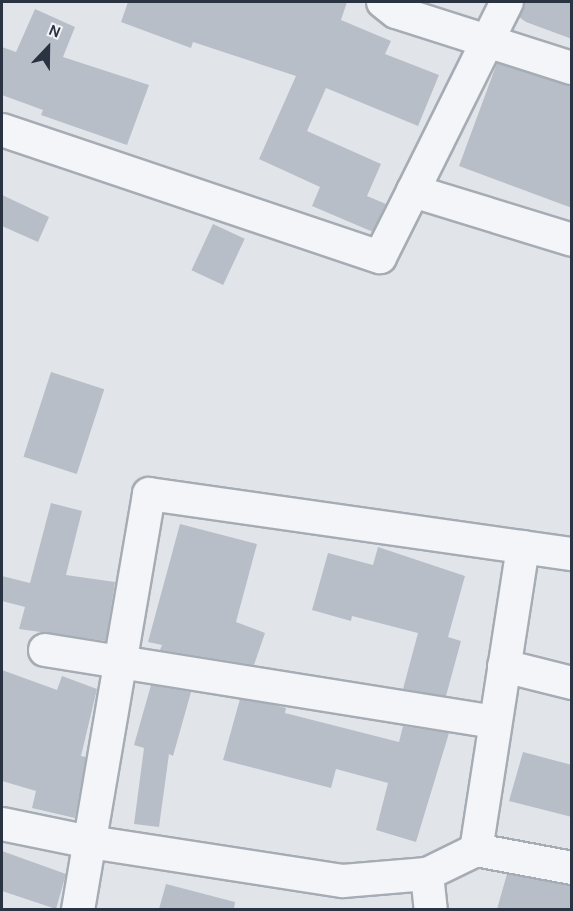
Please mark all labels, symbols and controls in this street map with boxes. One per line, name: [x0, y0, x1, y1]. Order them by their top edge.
north arrow: [18, 18, 78, 78]
text: N: [46, 20, 64, 42]

